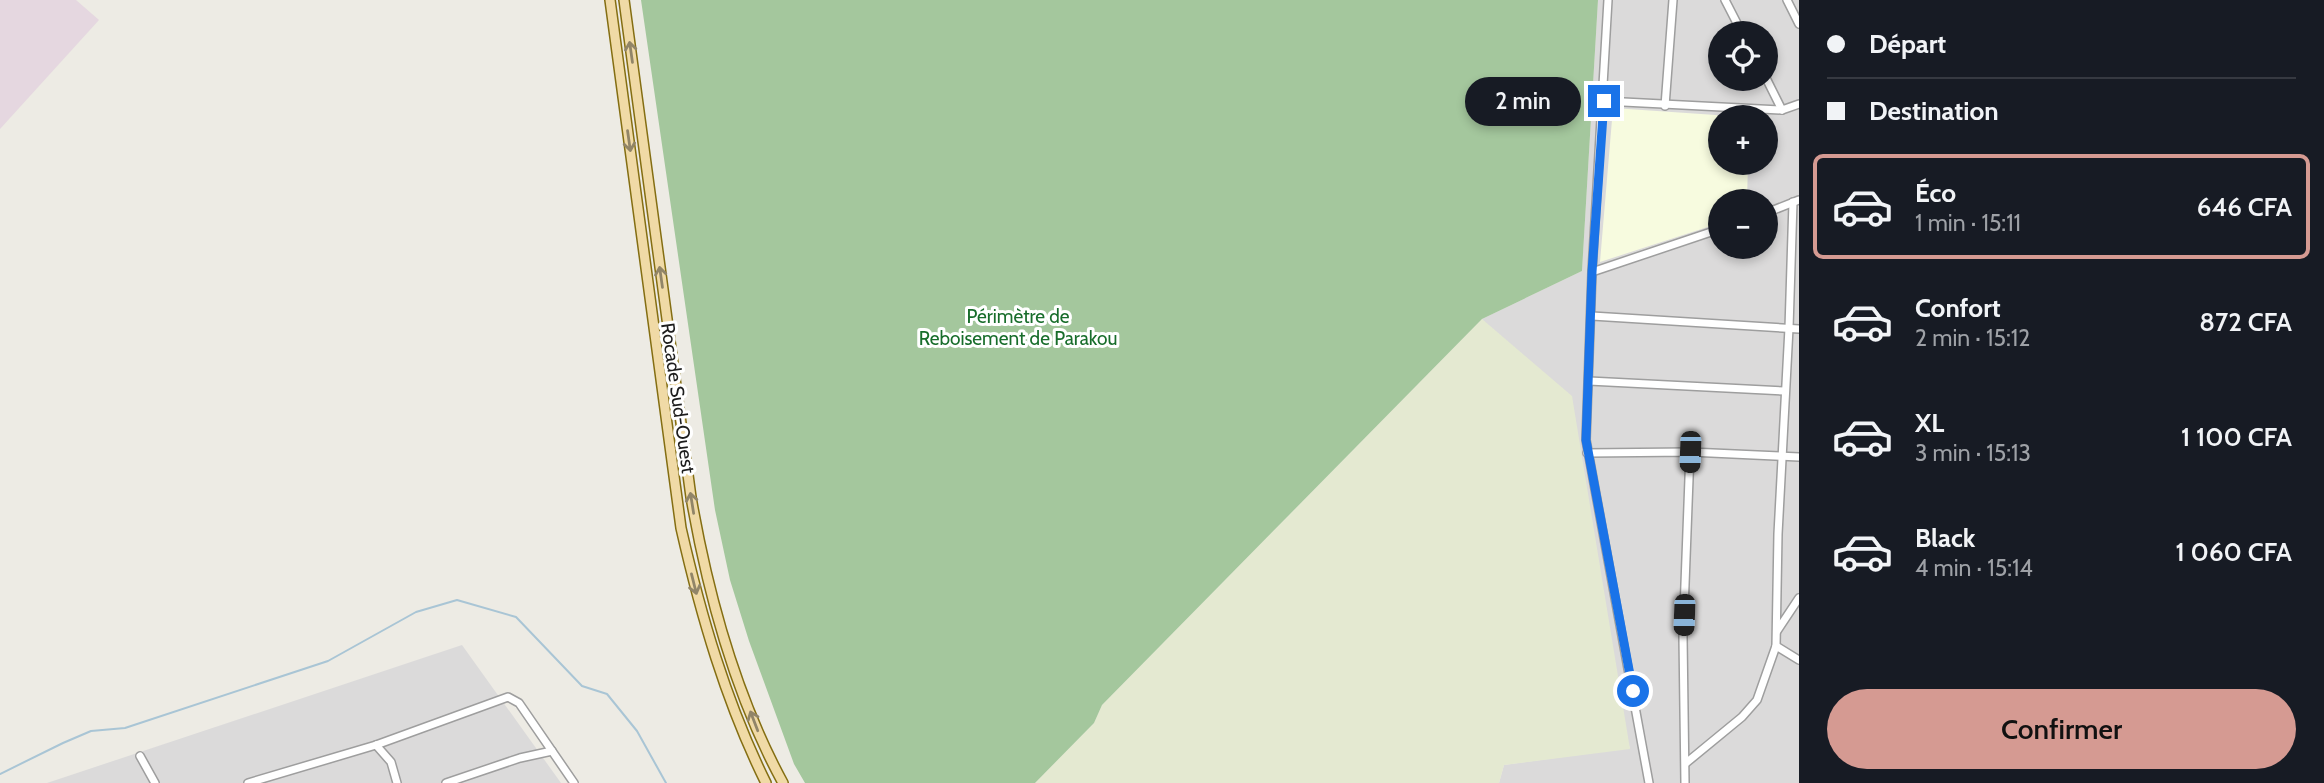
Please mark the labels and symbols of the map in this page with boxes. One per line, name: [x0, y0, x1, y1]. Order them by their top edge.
one-way arrow: [625, 41, 638, 64]
callout: 2 min: [1464, 76, 1580, 126]
route end: [1588, 85, 1620, 117]
one-way arrow: [623, 129, 636, 151]
one-way arrow: [655, 267, 668, 289]
park label: Périmètre de Reboisement de Parakou: [919, 305, 1117, 350]
street label: Rocade Sud-Ouest: [656, 321, 700, 475]
car: [1679, 431, 1702, 473]
one-way arrow: [685, 492, 698, 515]
one-way arrow: [688, 572, 701, 594]
car: [1673, 594, 1696, 636]
route start: [1617, 675, 1649, 707]
one-way arrow: [747, 711, 760, 732]

